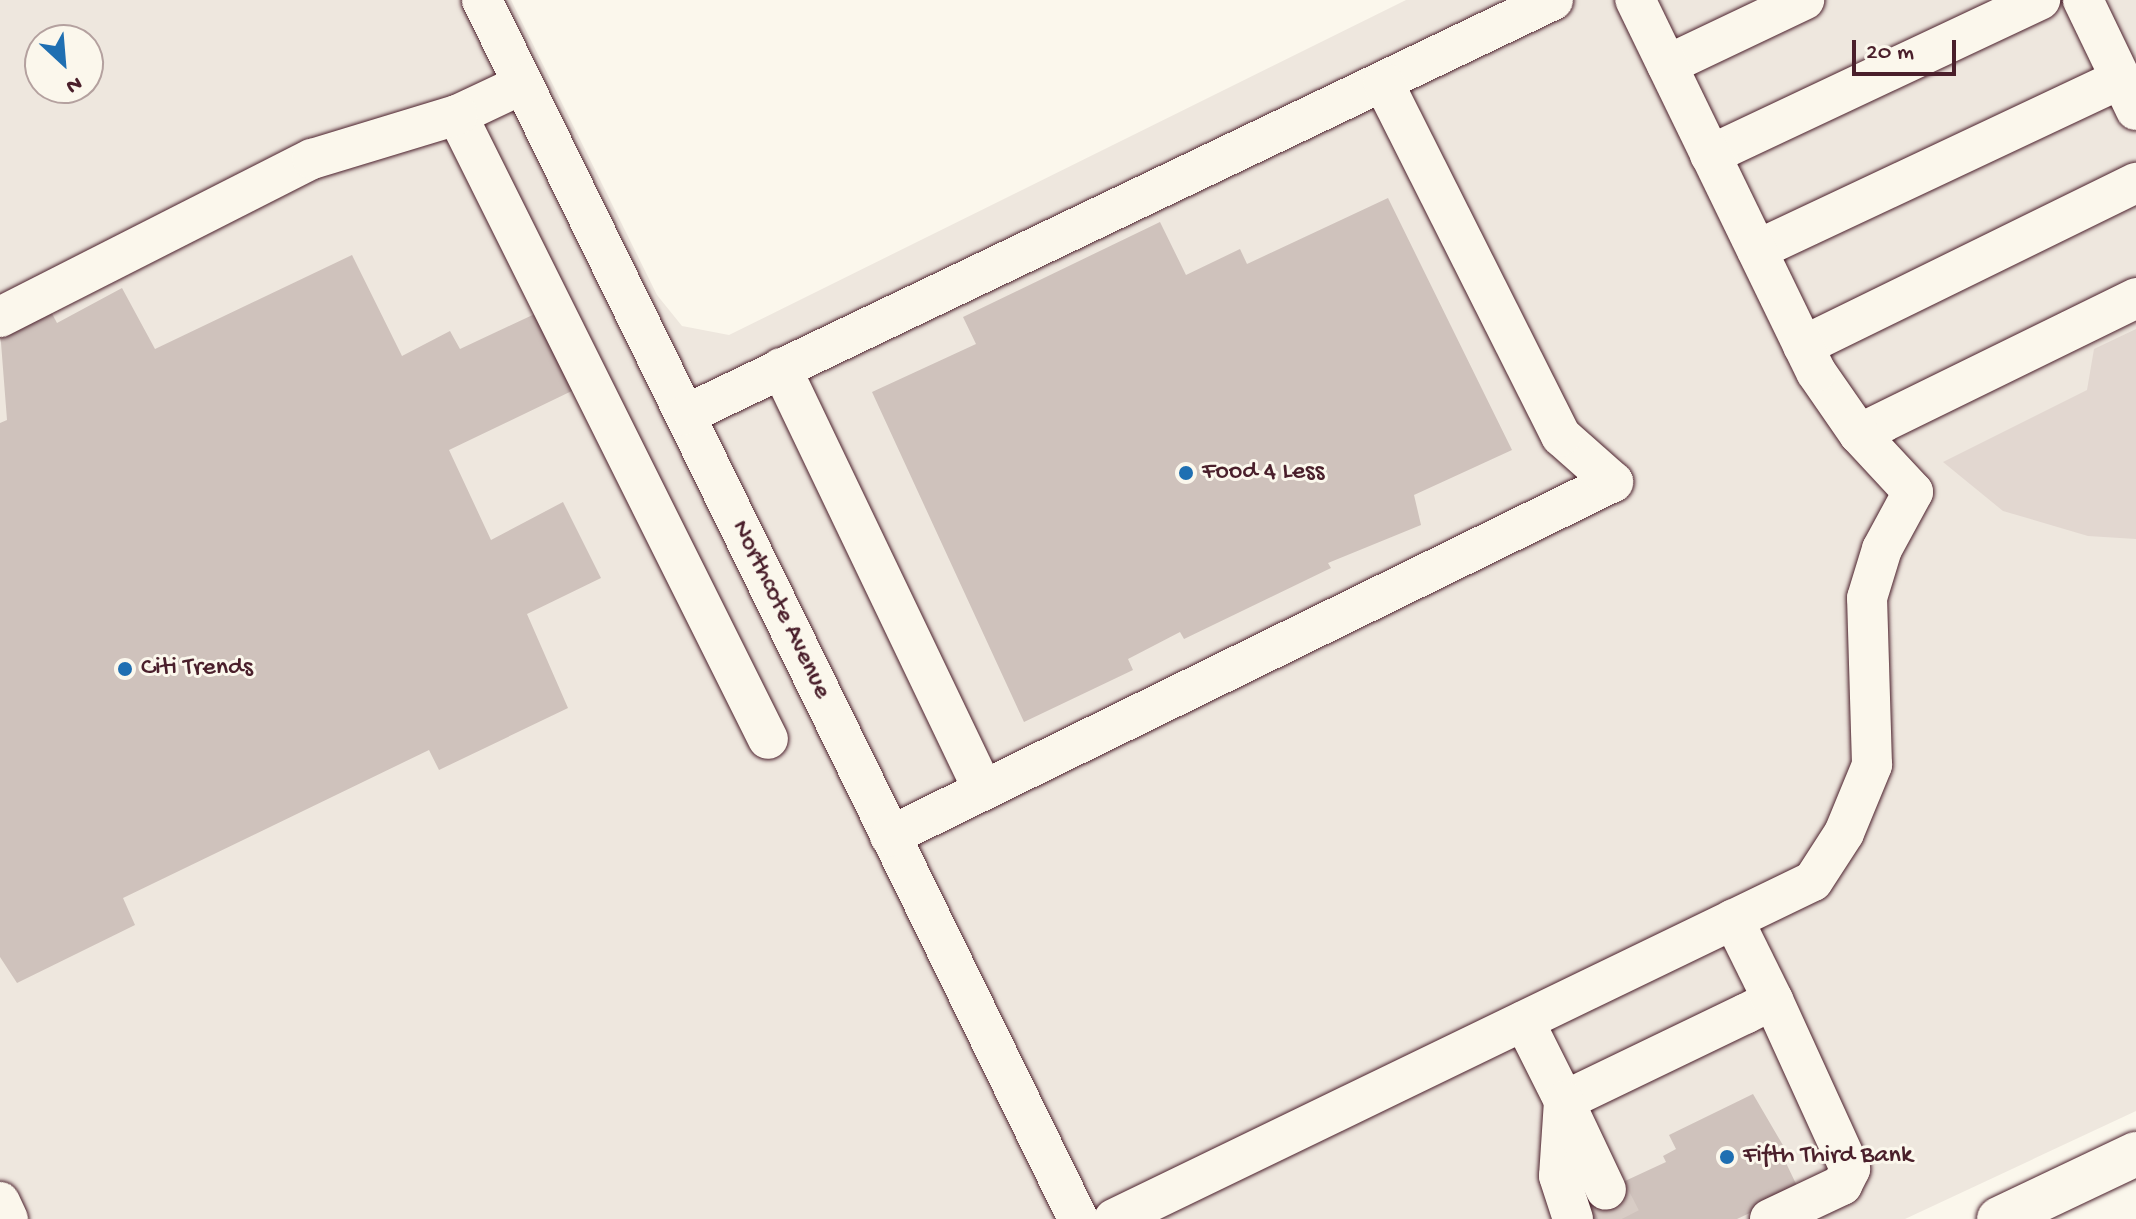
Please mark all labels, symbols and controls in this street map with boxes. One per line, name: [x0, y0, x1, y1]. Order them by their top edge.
north arrow: [24, 24, 104, 104]
scale bar: [1856, 24, 1960, 74]
text: 20 m: [1866, 39, 1914, 68]
text: N: [61, 69, 86, 99]
place label: Food 4 Less: [1202, 457, 1324, 489]
marker: Food 4 Less: [1177, 464, 1195, 482]
street label: Northcote Avenue: [723, 516, 837, 704]
place label: Citi Trends: [141, 653, 253, 685]
marker: Citi Trends: [116, 660, 134, 678]
place label: Fifth Third Bank: [1743, 1141, 1913, 1173]
marker: Fifth Third Bank: [1718, 1148, 1736, 1166]

